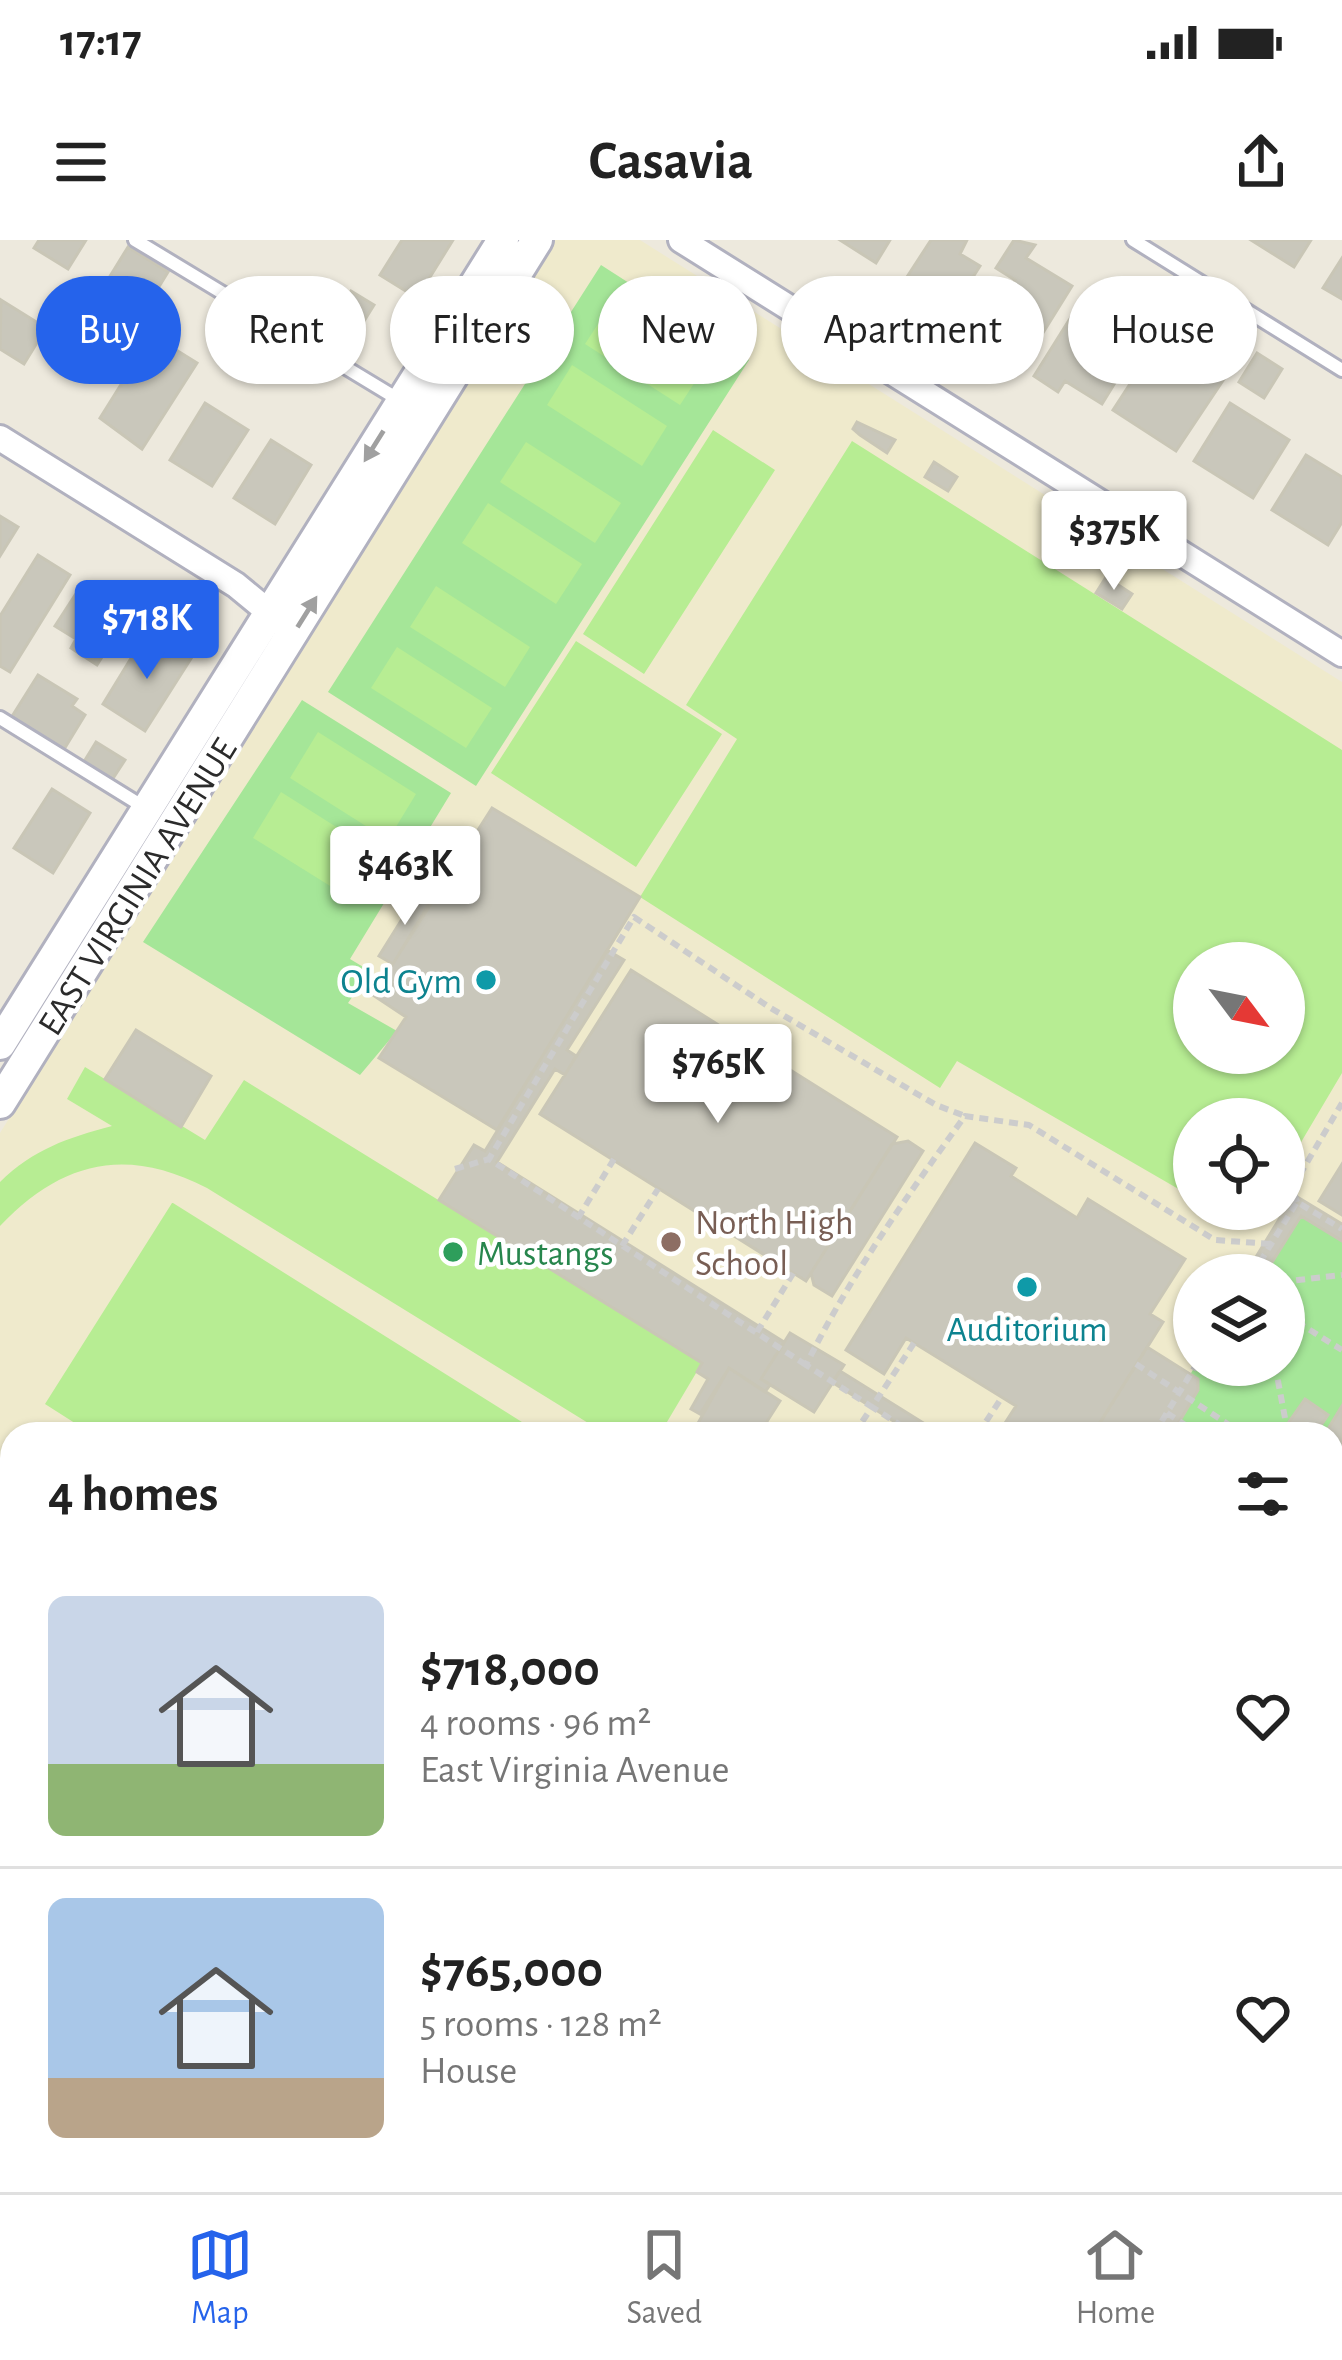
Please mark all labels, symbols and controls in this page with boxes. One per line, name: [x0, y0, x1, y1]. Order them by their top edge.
text: 17:17: [60, 19, 142, 64]
icon: menu: [48, 129, 114, 195]
icon: share: [1228, 129, 1294, 195]
text: Casavia: [589, 135, 753, 189]
chip: Buy: [36, 276, 181, 384]
chip: Rent: [205, 276, 366, 384]
chip: Filters: [390, 276, 574, 384]
chip: New: [598, 276, 757, 384]
chip: Apartment: [781, 276, 1044, 384]
chip: House: [1068, 276, 1257, 384]
one-way arrow: [364, 429, 385, 463]
pin: $375K: [1030, 491, 1198, 593]
text: $375K: [1069, 510, 1159, 549]
pin: $718K: [63, 580, 231, 682]
one-way arrow: [296, 595, 317, 629]
text: $718K: [102, 599, 192, 638]
street label: EAST VIRGINIA AVENUE: [32, 732, 244, 1042]
pin: $463K: [321, 826, 489, 928]
text: $463K: [357, 845, 453, 884]
north arrow: [1173, 942, 1305, 1074]
map controls: [1173, 942, 1305, 1386]
place label: Old Gym: [341, 964, 462, 1000]
marker: Old Gym: [473, 967, 499, 993]
pin: $765K: [634, 1024, 802, 1126]
text: $765K: [672, 1043, 764, 1082]
button: locate: [1173, 1098, 1305, 1230]
place label: North High School: [695, 1205, 854, 1282]
marker: North High School: [658, 1229, 684, 1255]
place label: Mustangs: [477, 1236, 614, 1272]
marker: Mustangs: [440, 1239, 466, 1265]
button: layers: [1173, 1254, 1305, 1386]
marker: Auditorium: [1014, 1274, 1040, 1300]
place label: Auditorium: [946, 1312, 1108, 1348]
icon: filters: [1230, 1461, 1296, 1527]
text: 4 homes: [48, 1469, 218, 1520]
icon: home: [144, 1644, 288, 1788]
text: $718,000: [420, 1644, 600, 1695]
icon: heart: [1230, 1683, 1296, 1749]
text: 4 rooms · 96 m²: [420, 1704, 651, 1743]
text: East Virginia Avenue: [420, 1751, 730, 1790]
text: $765,000: [420, 1945, 603, 1996]
icon: home: [144, 1946, 288, 2090]
icon: heart: [1230, 1985, 1296, 2051]
text: 5 rooms · 128 m²: [420, 2005, 662, 2044]
text: House: [420, 2052, 517, 2091]
tab: Map: [187, 2222, 253, 2334]
tab: Saved: [627, 2222, 702, 2334]
tab: Home: [1076, 2222, 1155, 2334]

